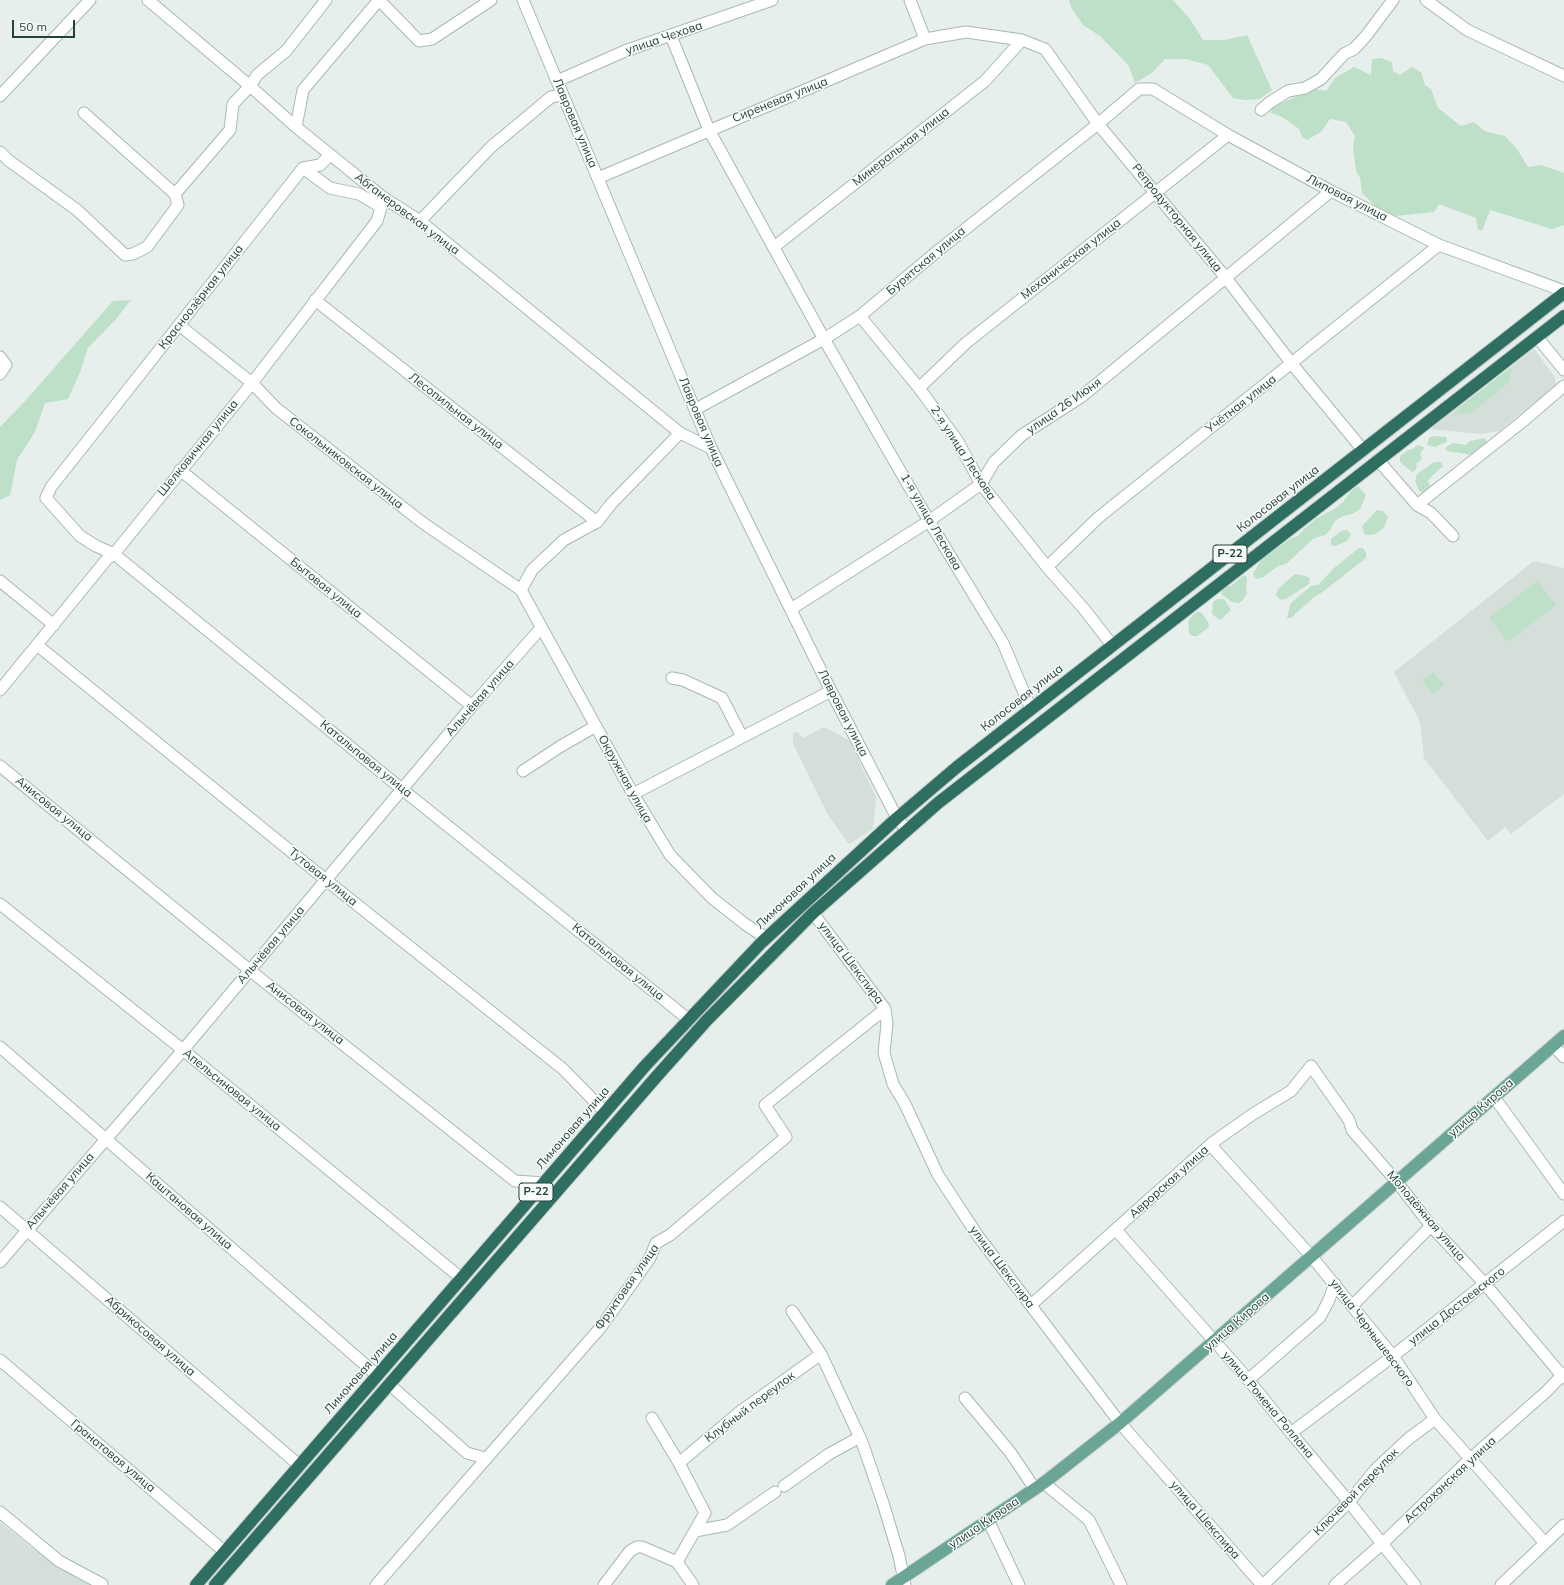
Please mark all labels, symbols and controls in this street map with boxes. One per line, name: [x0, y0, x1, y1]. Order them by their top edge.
scale bar: [14, 12, 77, 38]
street label: улица Чехова: [624, 18, 704, 58]
text: 50 m: [19, 19, 47, 34]
street label: Сиреневая улица: [730, 74, 830, 126]
street label: Лавровая улица: [550, 76, 600, 170]
street label: Минеральная улица: [850, 105, 952, 189]
street label: Репродукторная улица: [1129, 161, 1225, 275]
street label: Абганеровская улица: [352, 170, 462, 258]
street label: Липовая улица: [1304, 171, 1390, 225]
street label: Механическая улица: [1018, 216, 1124, 302]
street label: Бурятская улица: [884, 224, 968, 298]
street label: Красноозёрная улица: [156, 242, 246, 352]
street label: Лесопильная улица: [406, 370, 506, 452]
street label: Учётная улица: [1203, 372, 1279, 436]
street label: Лавровая улица: [676, 375, 726, 469]
street label: улица 26 Июня: [1024, 375, 1104, 437]
street label: Шелковичная улица: [155, 397, 241, 499]
street label: 2-я улица Лескова: [927, 403, 999, 503]
street label: Сокольниковская улица: [286, 414, 406, 512]
street label: Колосовая улица: [1234, 462, 1322, 536]
street label: 1-я улица Лескова: [897, 471, 965, 573]
road number: Р-22: [1213, 545, 1247, 563]
street label: Бытовая улица: [287, 555, 365, 621]
street label: Алычёвая улица: [443, 657, 517, 739]
street label: Колосовая улица: [978, 661, 1066, 735]
street label: Лавровая улица: [815, 667, 871, 759]
street label: Катальповая улица: [317, 717, 415, 801]
street label: Окружная улица: [595, 733, 655, 825]
street label: Анисовая улица: [13, 774, 95, 844]
street label: Тутовая улица: [286, 845, 360, 909]
street label: Лимоновая улица: [753, 850, 839, 932]
street label: Алычёвая улица: [234, 903, 308, 987]
street label: улица Шекспира: [815, 919, 887, 1007]
street label: Катальповая улица: [569, 920, 667, 1004]
street label: Анисовая улица: [263, 978, 347, 1048]
street label: Апельсиновая улица: [180, 1046, 284, 1134]
street label: улица Кирова: [1446, 1076, 1516, 1140]
street label: Лимоновая улица: [533, 1084, 613, 1172]
street label: Аврорская улица: [1126, 1143, 1212, 1221]
street label: Алычёвая улица: [23, 1150, 97, 1232]
street label: Молодёжная улица: [1384, 1168, 1468, 1264]
street label: Каштановая улица: [143, 1169, 235, 1253]
road number: Р-22: [519, 1183, 553, 1201]
street label: улица Шекспира: [966, 1223, 1038, 1311]
street label: Фруктовая улица: [592, 1241, 662, 1333]
street label: улица Достоевского: [1406, 1264, 1508, 1348]
street label: улица Чернышевского: [1327, 1276, 1417, 1390]
street label: улица Кирова: [1202, 1290, 1272, 1354]
street label: Абрикосовая улица: [102, 1293, 198, 1379]
street label: Лимоновая улица: [321, 1329, 401, 1417]
street label: улица Ромена Роллана: [1219, 1349, 1317, 1461]
street label: Клубный переулок: [702, 1368, 798, 1446]
street label: Гранатовая улица: [68, 1416, 158, 1496]
street label: Астраханская улица: [1401, 1434, 1499, 1526]
street label: Ключевой переулок: [1311, 1445, 1401, 1539]
street label: улица Шекспира: [1167, 1478, 1243, 1562]
street label: улица Кирова: [946, 1494, 1022, 1552]

